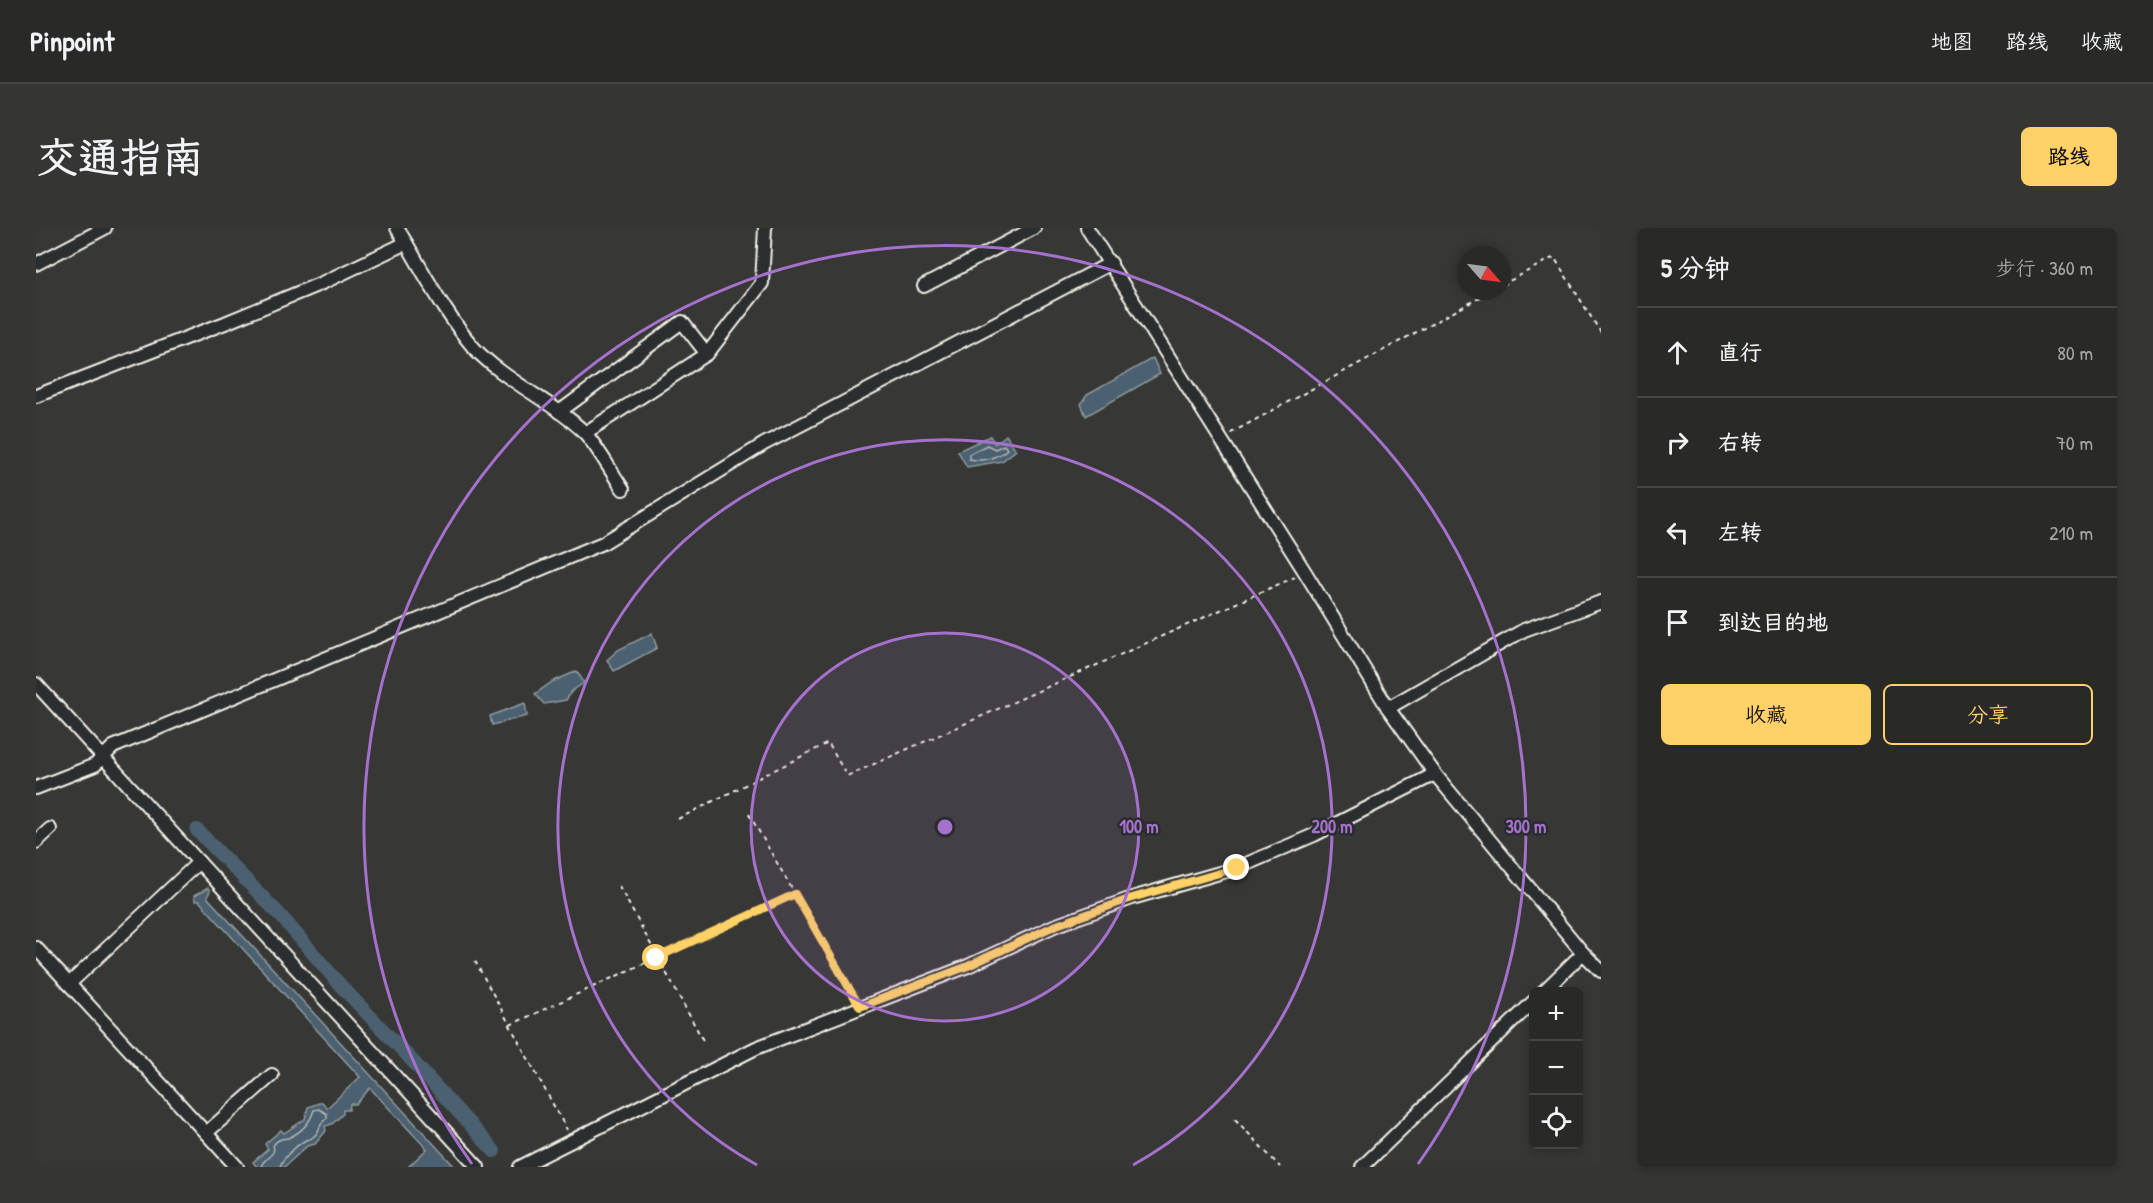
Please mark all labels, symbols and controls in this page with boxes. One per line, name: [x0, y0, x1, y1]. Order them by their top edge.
text: Pinpoint: [30, 22, 114, 60]
text: 地图: [1931, 27, 1973, 56]
text: 路线: [2006, 27, 2048, 56]
text: 收藏: [2081, 27, 2123, 56]
button: 路线: [2021, 127, 2117, 186]
text: 交通指南: [36, 128, 204, 185]
north arrow: [1457, 246, 1511, 300]
text: 5 分钟: [1661, 250, 1730, 285]
text: 步行 · 360 m: [1996, 254, 2093, 281]
icon: ahead: [1661, 336, 1694, 369]
text: 直行: [1718, 337, 1762, 367]
text: 80 m: [2057, 339, 2093, 366]
icon: right: [1661, 426, 1694, 459]
text: 右转: [1718, 427, 1762, 457]
text: 70 m: [2056, 429, 2093, 456]
icon: left: [1661, 516, 1694, 549]
text: 左转: [1718, 517, 1762, 547]
text: 210 m: [2049, 519, 2093, 546]
icon: arrive: [1661, 606, 1694, 639]
text: 到达目的地: [1718, 607, 1828, 637]
button: 收藏: [1661, 684, 1871, 745]
button: 分享: [1883, 684, 2093, 745]
text: 100 m: [1119, 814, 1159, 839]
text: 200 m: [1312, 814, 1352, 839]
text: 300 m: [1506, 814, 1546, 839]
centre of rings: [935, 817, 955, 837]
route end: [1223, 854, 1249, 880]
route start: [642, 944, 668, 970]
map controls: [1529, 987, 1583, 1149]
button: +: [1529, 987, 1583, 1041]
button: −: [1529, 1041, 1583, 1095]
button: locate: [1529, 1095, 1583, 1149]

